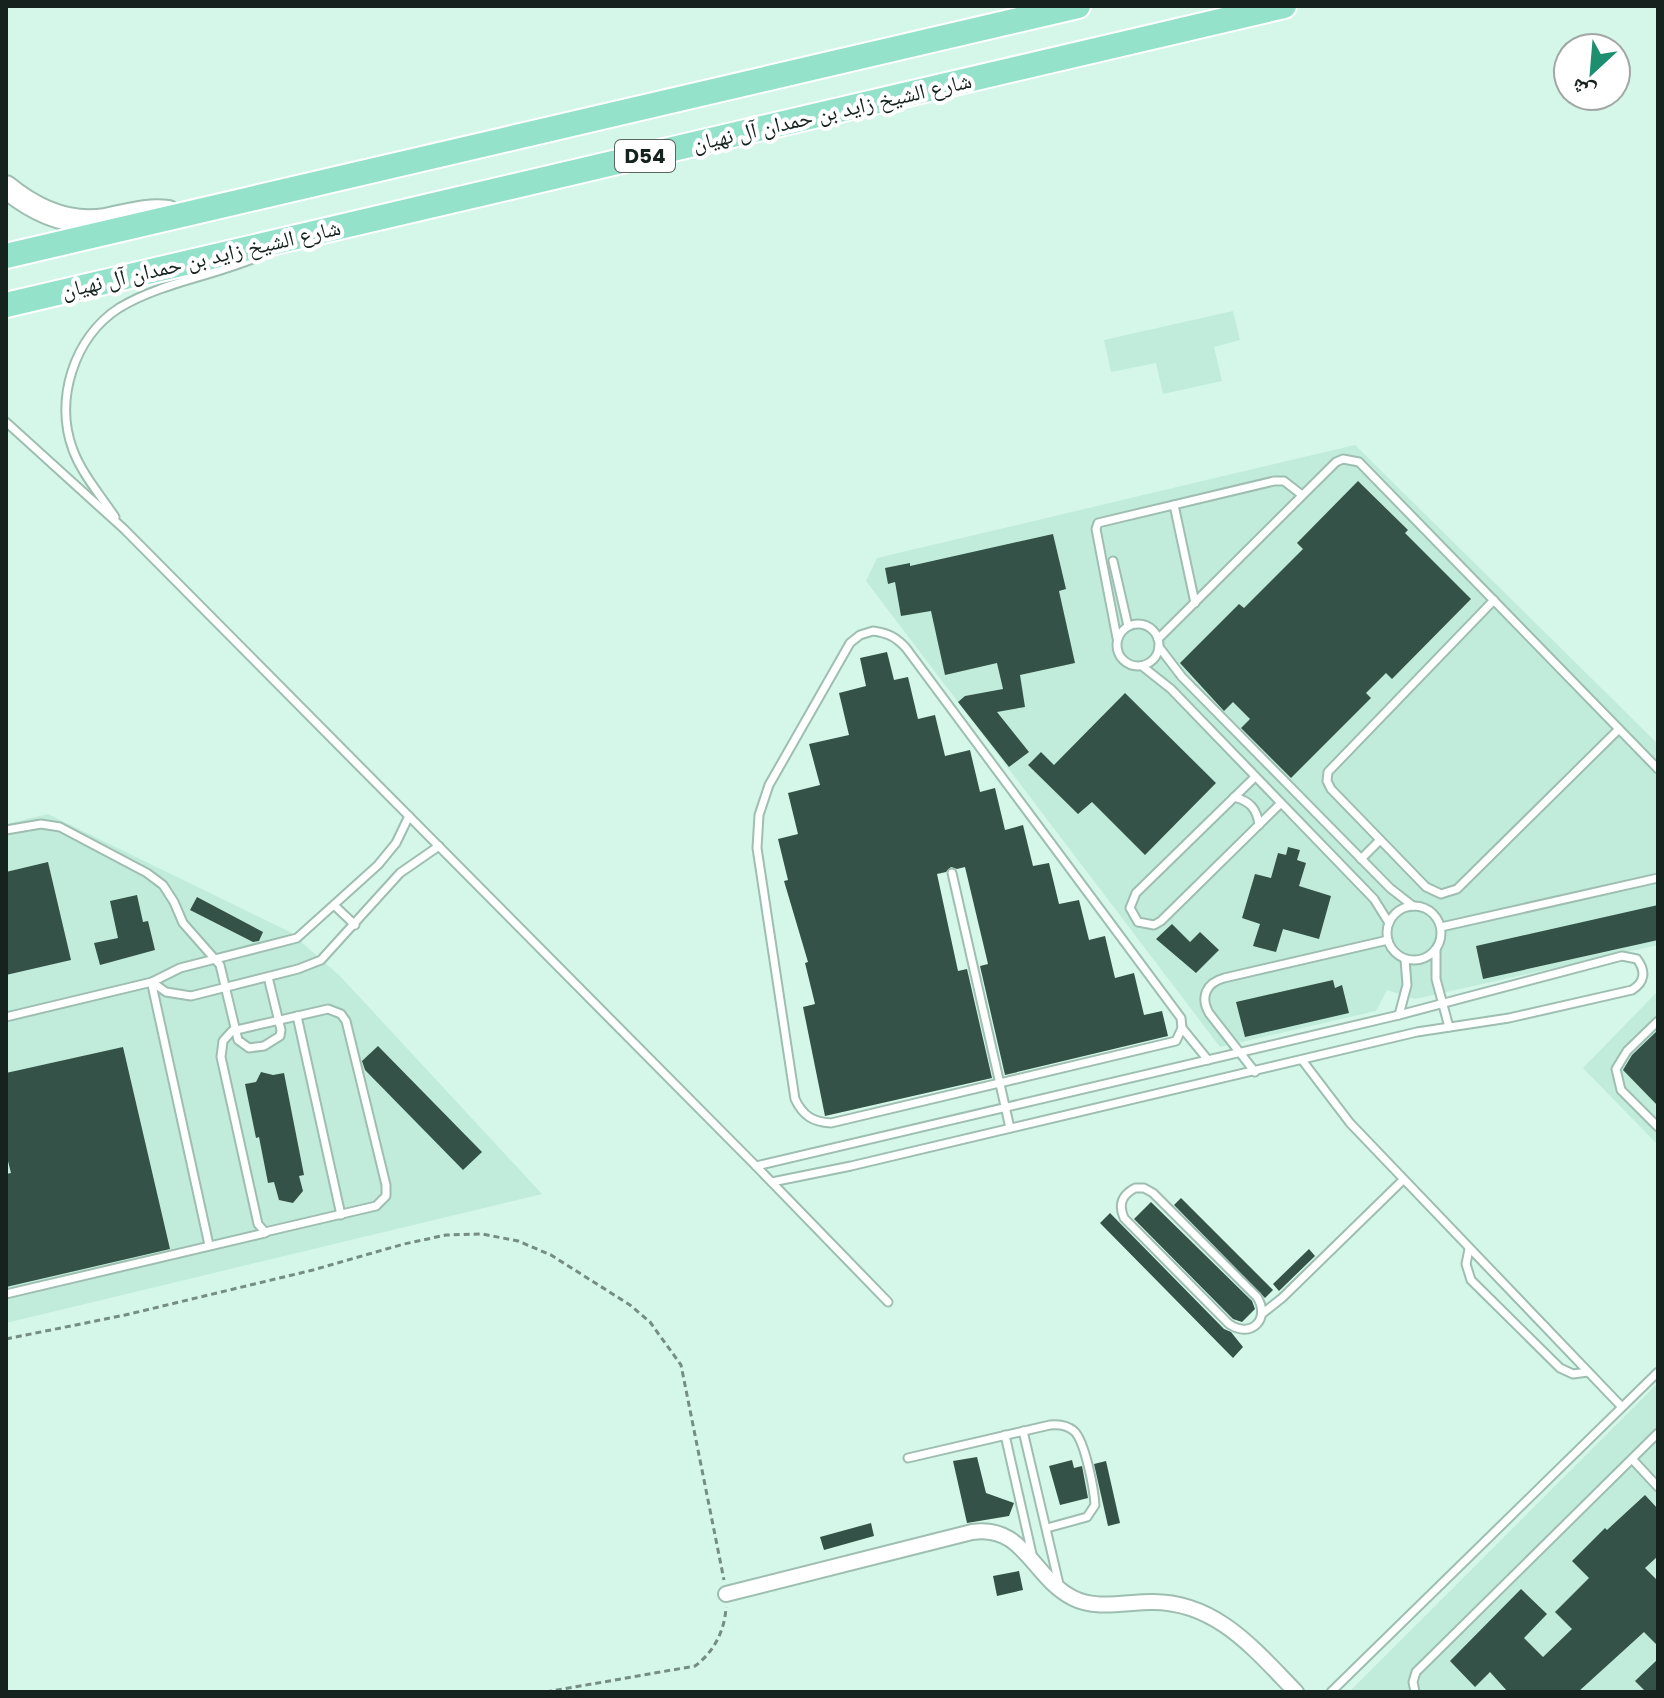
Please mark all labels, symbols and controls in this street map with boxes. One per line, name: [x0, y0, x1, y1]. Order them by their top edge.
north arrow: [1552, 32, 1632, 112]
street label: شارع الشيخ زايد بن حمدان آل نهيان: [689, 65, 975, 159]
text: ش: [1566, 70, 1601, 109]
road number: D54: [615, 140, 675, 172]
street label: شارع الشيخ زايد بن حمدان آل نهيان: [58, 212, 344, 306]

